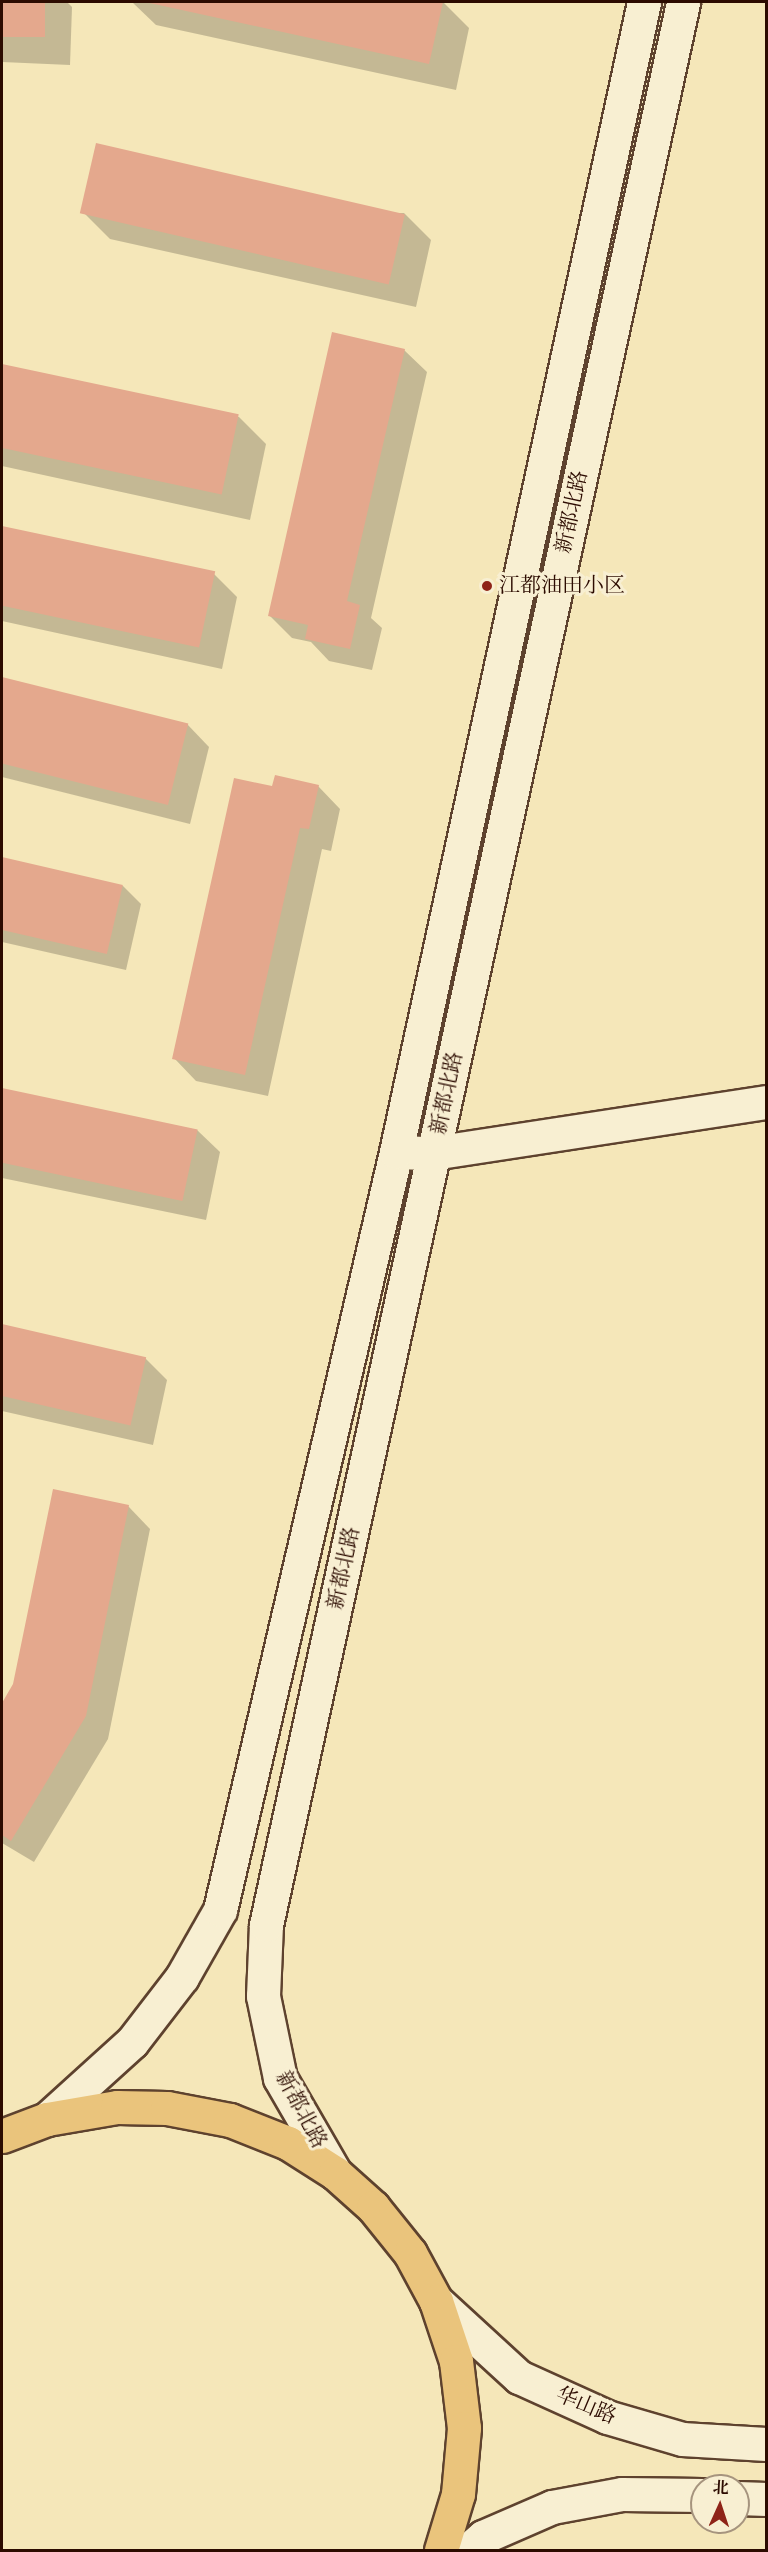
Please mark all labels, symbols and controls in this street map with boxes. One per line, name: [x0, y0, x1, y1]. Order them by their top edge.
street label: 新都北路: [551, 468, 593, 556]
place label: 江都油田小区: [499, 573, 625, 599]
marker: 江都油田小区: [480, 579, 494, 593]
street label: 新都北路: [426, 1049, 468, 1137]
street label: 新都北路: [323, 1524, 365, 1612]
street label: 新都北路: [270, 2067, 332, 2153]
street label: 华山路: [552, 2382, 620, 2430]
north arrow: [690, 2474, 750, 2534]
text: 北: [712, 2478, 729, 2498]

